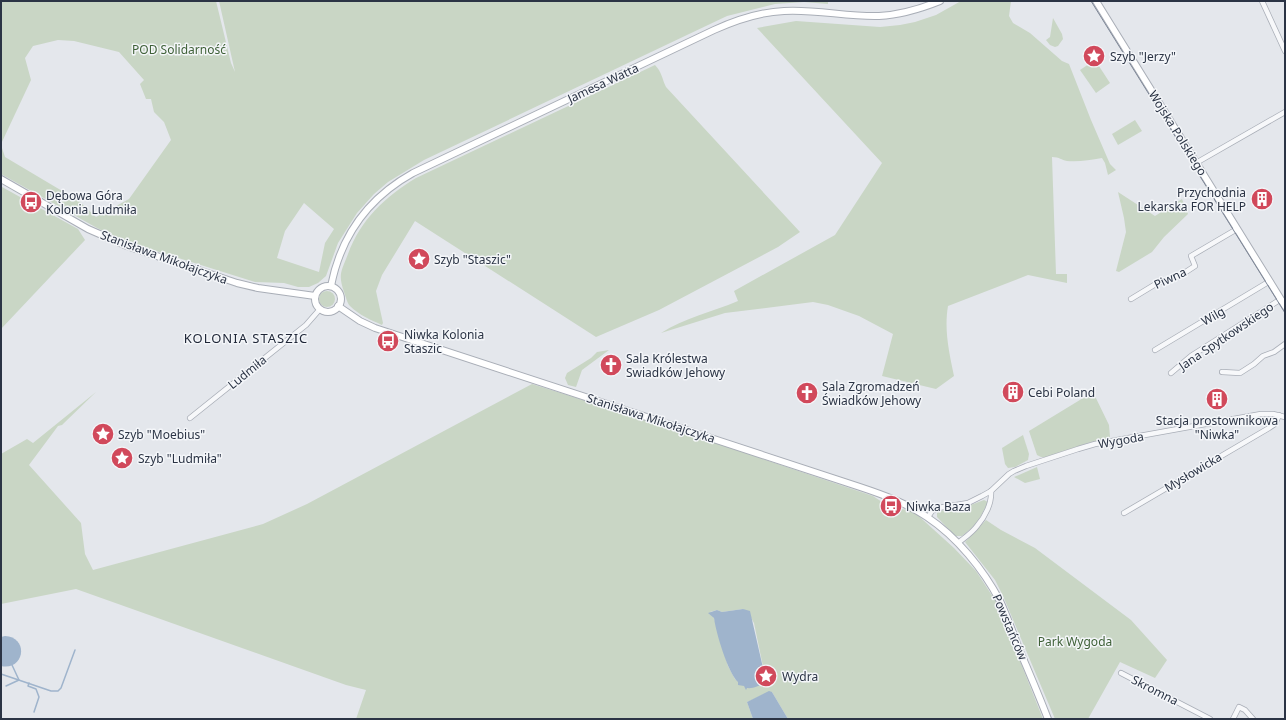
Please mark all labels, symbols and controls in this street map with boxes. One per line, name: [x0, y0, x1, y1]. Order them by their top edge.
park label: POD Solidarność: [132, 41, 226, 58]
place icon: Szyb "Jerzy": [1081, 43, 1107, 69]
place label: Szyb "Jerzy": [1110, 48, 1176, 65]
street label: Jamesa Watta: [564, 59, 641, 107]
street label: Wojska Polskiego: [1145, 87, 1211, 179]
place label: Przychodnia Lekarska FOR HELP: [1138, 184, 1246, 215]
building icon: Przychodnia Lekarska FOR HELP: [1249, 186, 1275, 212]
place label: Dębowa Góra Kolonia Ludmiła: [46, 187, 137, 218]
bus stop icon: Dębowa Góra Kolonia Ludmiła: [18, 189, 44, 215]
street label: Stanisława Mikołajczyka: [98, 226, 230, 288]
place icon: Szyb "Staszic": [406, 246, 432, 272]
place label: Szyb "Staszic": [434, 251, 511, 268]
street label: Piwna: [1151, 263, 1189, 293]
street label: Jana Spytkowskiego: [1174, 298, 1277, 375]
street label: Wilg: [1198, 302, 1228, 330]
place label: Niwka Kolonia Staszic: [404, 326, 484, 357]
bus stop icon: Niwka Kolonia Staszic: [375, 328, 401, 354]
district label: KOLONIA STASZIC: [184, 329, 308, 347]
place label: Sala Królestwa Swiadków Jehowy: [626, 350, 726, 381]
street label: Ludmiła: [224, 351, 270, 393]
church icon: Sala Królestwa Swiadków Jehowy: [598, 352, 624, 378]
place label: Sala Zgromadzeń Świadków Jehowy: [822, 378, 922, 409]
building icon: Cebi Poland: [1000, 379, 1026, 405]
church icon: Sala Zgromadzeń Świadków Jehowy: [794, 380, 820, 406]
place label: Cebi Poland: [1028, 384, 1095, 401]
building icon: Stacja prostownikowa "Niwka": [1204, 386, 1230, 412]
street label: Stanisława Mikołajczyka: [585, 389, 717, 447]
place label: Stacja prostownikowa "Niwka": [1156, 412, 1278, 443]
place icon: Szyb "Moebius": [90, 421, 116, 447]
place label: Szyb "Moebius": [118, 426, 205, 443]
street label: Wygoda: [1097, 428, 1145, 452]
place icon: Szyb "Ludmiła": [109, 445, 135, 471]
street label: Mysłowicka: [1161, 448, 1225, 496]
place label: Szyb "Ludmiła": [138, 450, 222, 467]
bus stop icon: Niwka Baza: [878, 493, 904, 519]
place label: Niwka Baza: [906, 498, 971, 515]
street label: Powstańców: [988, 591, 1032, 663]
park label: Park Wygoda: [1038, 633, 1112, 650]
place icon: Wydra: [753, 663, 779, 689]
place label: Wydra: [782, 668, 818, 685]
street label: Skromna: [1129, 671, 1181, 709]

